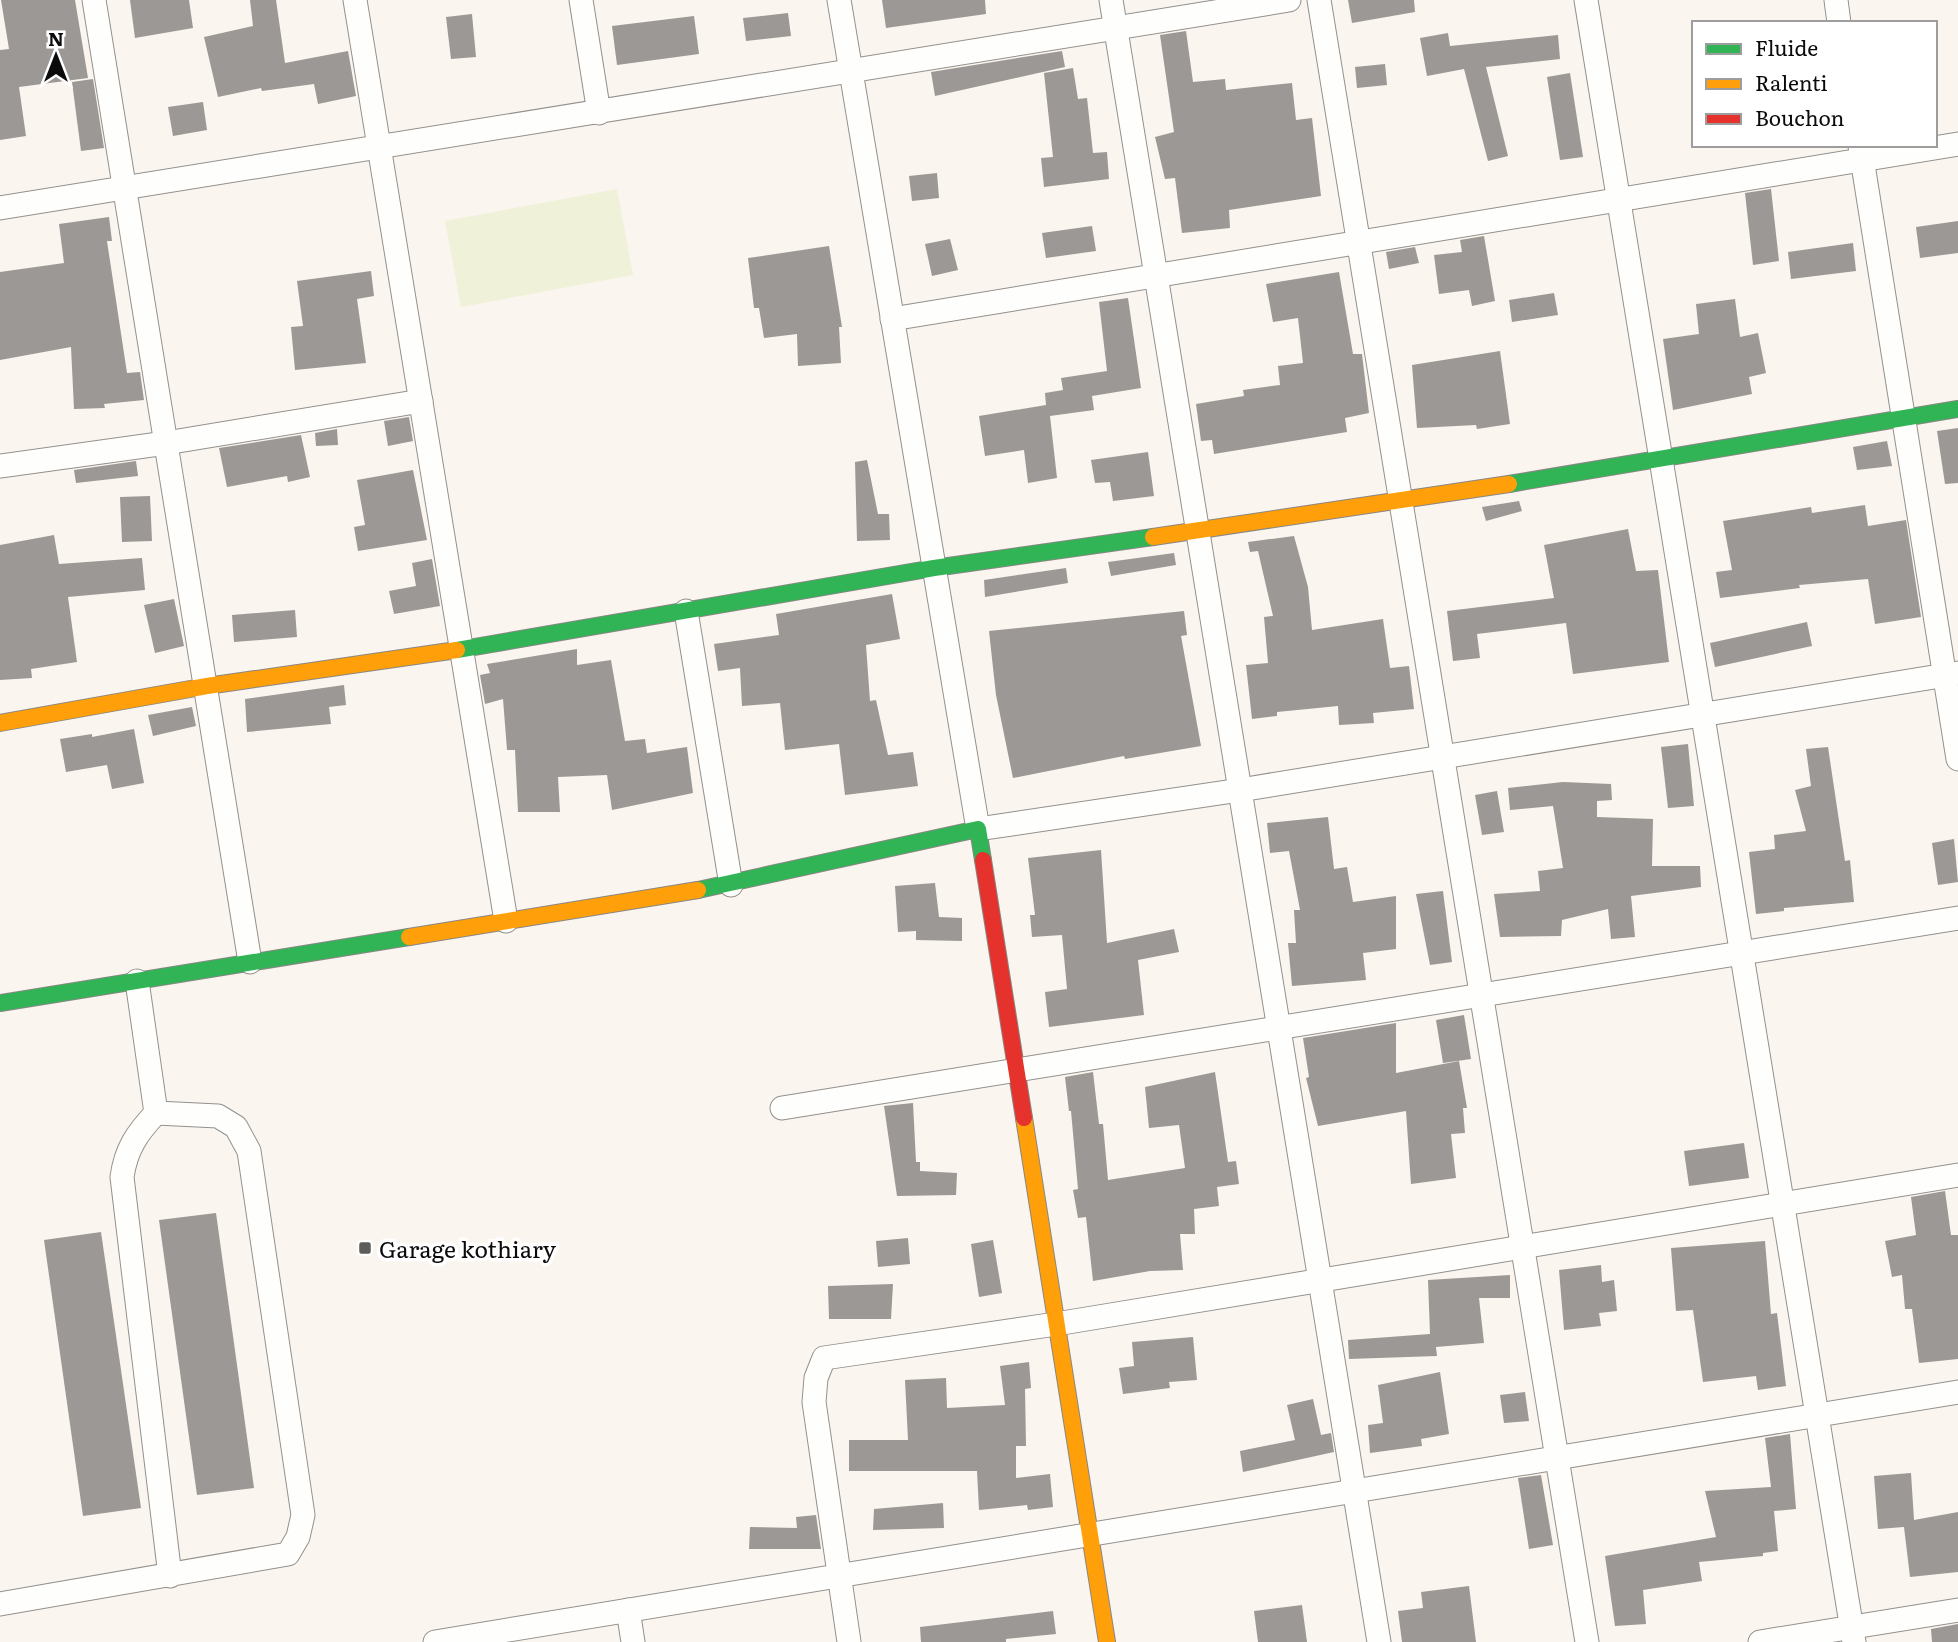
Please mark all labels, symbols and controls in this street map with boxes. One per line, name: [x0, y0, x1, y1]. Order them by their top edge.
north arrow: [21, 21, 91, 91]
legend: [1692, 21, 1937, 147]
text: N: [48, 24, 64, 52]
text: Fluide: [1755, 31, 1818, 62]
text: Ralenti: [1755, 66, 1828, 97]
text: Bouchon: [1755, 101, 1845, 132]
place label: Garage kothiary: [379, 1231, 557, 1265]
marker: Garage kothiary: [357, 1240, 373, 1256]

